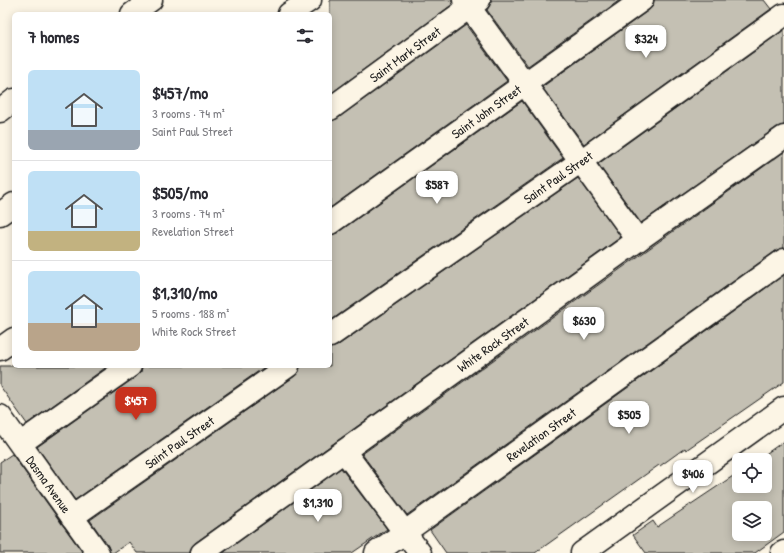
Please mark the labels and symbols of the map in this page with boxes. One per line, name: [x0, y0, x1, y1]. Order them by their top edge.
street label: Saint Mark Street: [366, 22, 445, 86]
pin: $324: [622, 25, 670, 59]
street label: Saint John Street: [448, 80, 525, 143]
street label: Saint Paul Street: [520, 146, 597, 207]
pin: $587: [413, 171, 461, 205]
pin: $630: [560, 307, 608, 341]
street label: White Rock Street: [453, 312, 533, 376]
pin: $457: [112, 387, 160, 421]
pin: $505: [605, 401, 653, 435]
street label: Revelation Street: [502, 403, 580, 466]
street label: Saint Paul Street: [141, 411, 218, 472]
street label: Dasma Avenue: [22, 452, 75, 517]
pin: $406: [669, 460, 717, 494]
pin: $1,310: [285, 489, 351, 523]

